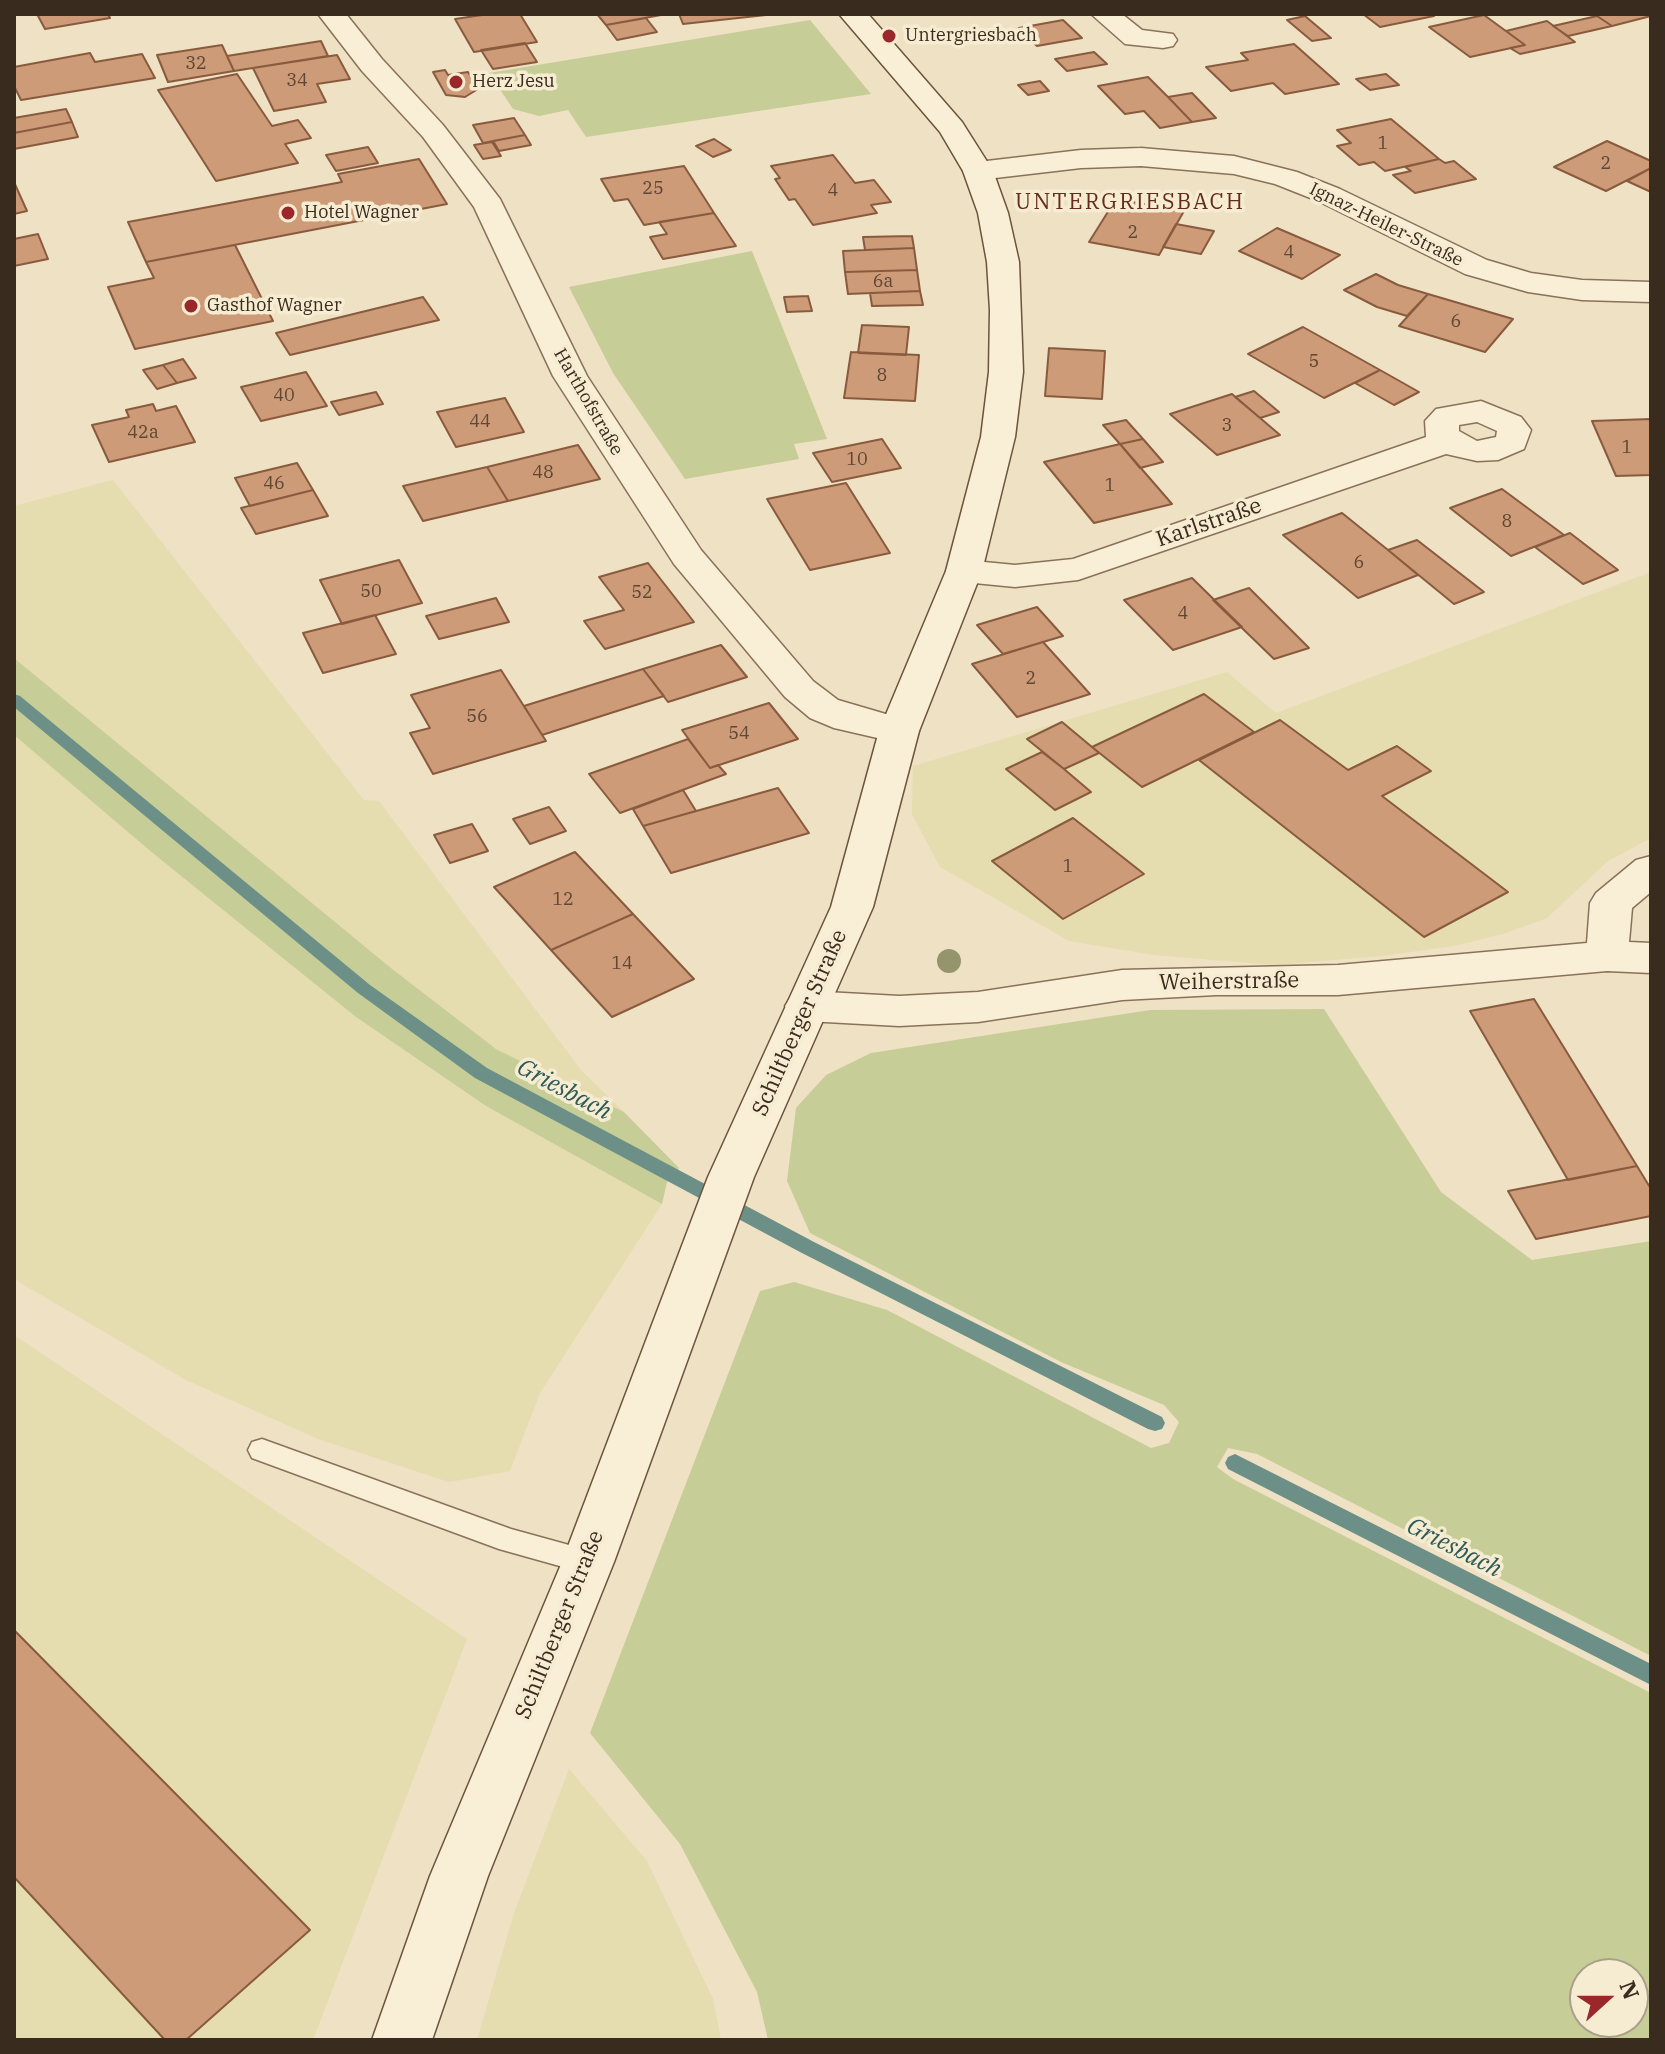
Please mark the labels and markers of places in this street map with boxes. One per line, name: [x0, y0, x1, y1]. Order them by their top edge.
place label: Untergriesbach: [905, 25, 1037, 47]
marker: Untergriesbach: [880, 27, 898, 45]
place label: Herz Jesu: [472, 71, 555, 93]
marker: Herz Jesu: [447, 73, 465, 91]
place label: Hotel Wagner: [304, 202, 419, 224]
marker: Hotel Wagner: [279, 204, 297, 222]
place label: Gasthof Wagner: [207, 295, 342, 317]
marker: Gasthof Wagner: [182, 297, 200, 315]

